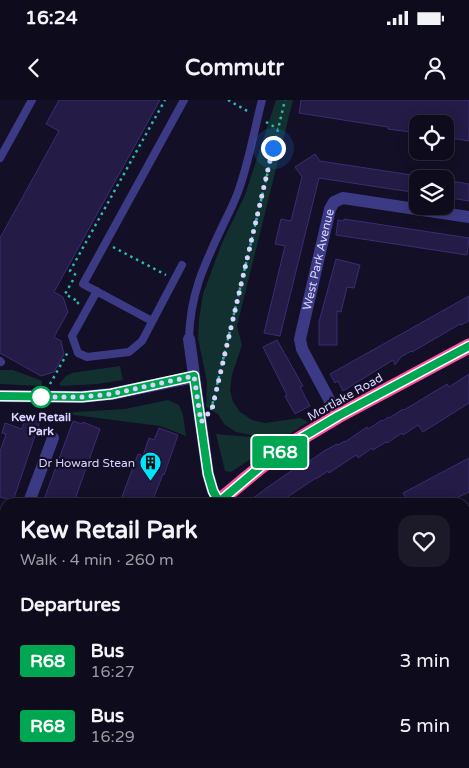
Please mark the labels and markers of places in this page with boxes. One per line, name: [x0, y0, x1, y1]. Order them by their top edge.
marker: Kew Retail Park: [30, 386, 52, 408]
place label: Kew Retail Park: [11, 410, 71, 438]
building icon: Dr Howard Stean: [139, 451, 163, 482]
place label: Dr Howard Stean: [39, 456, 135, 470]

